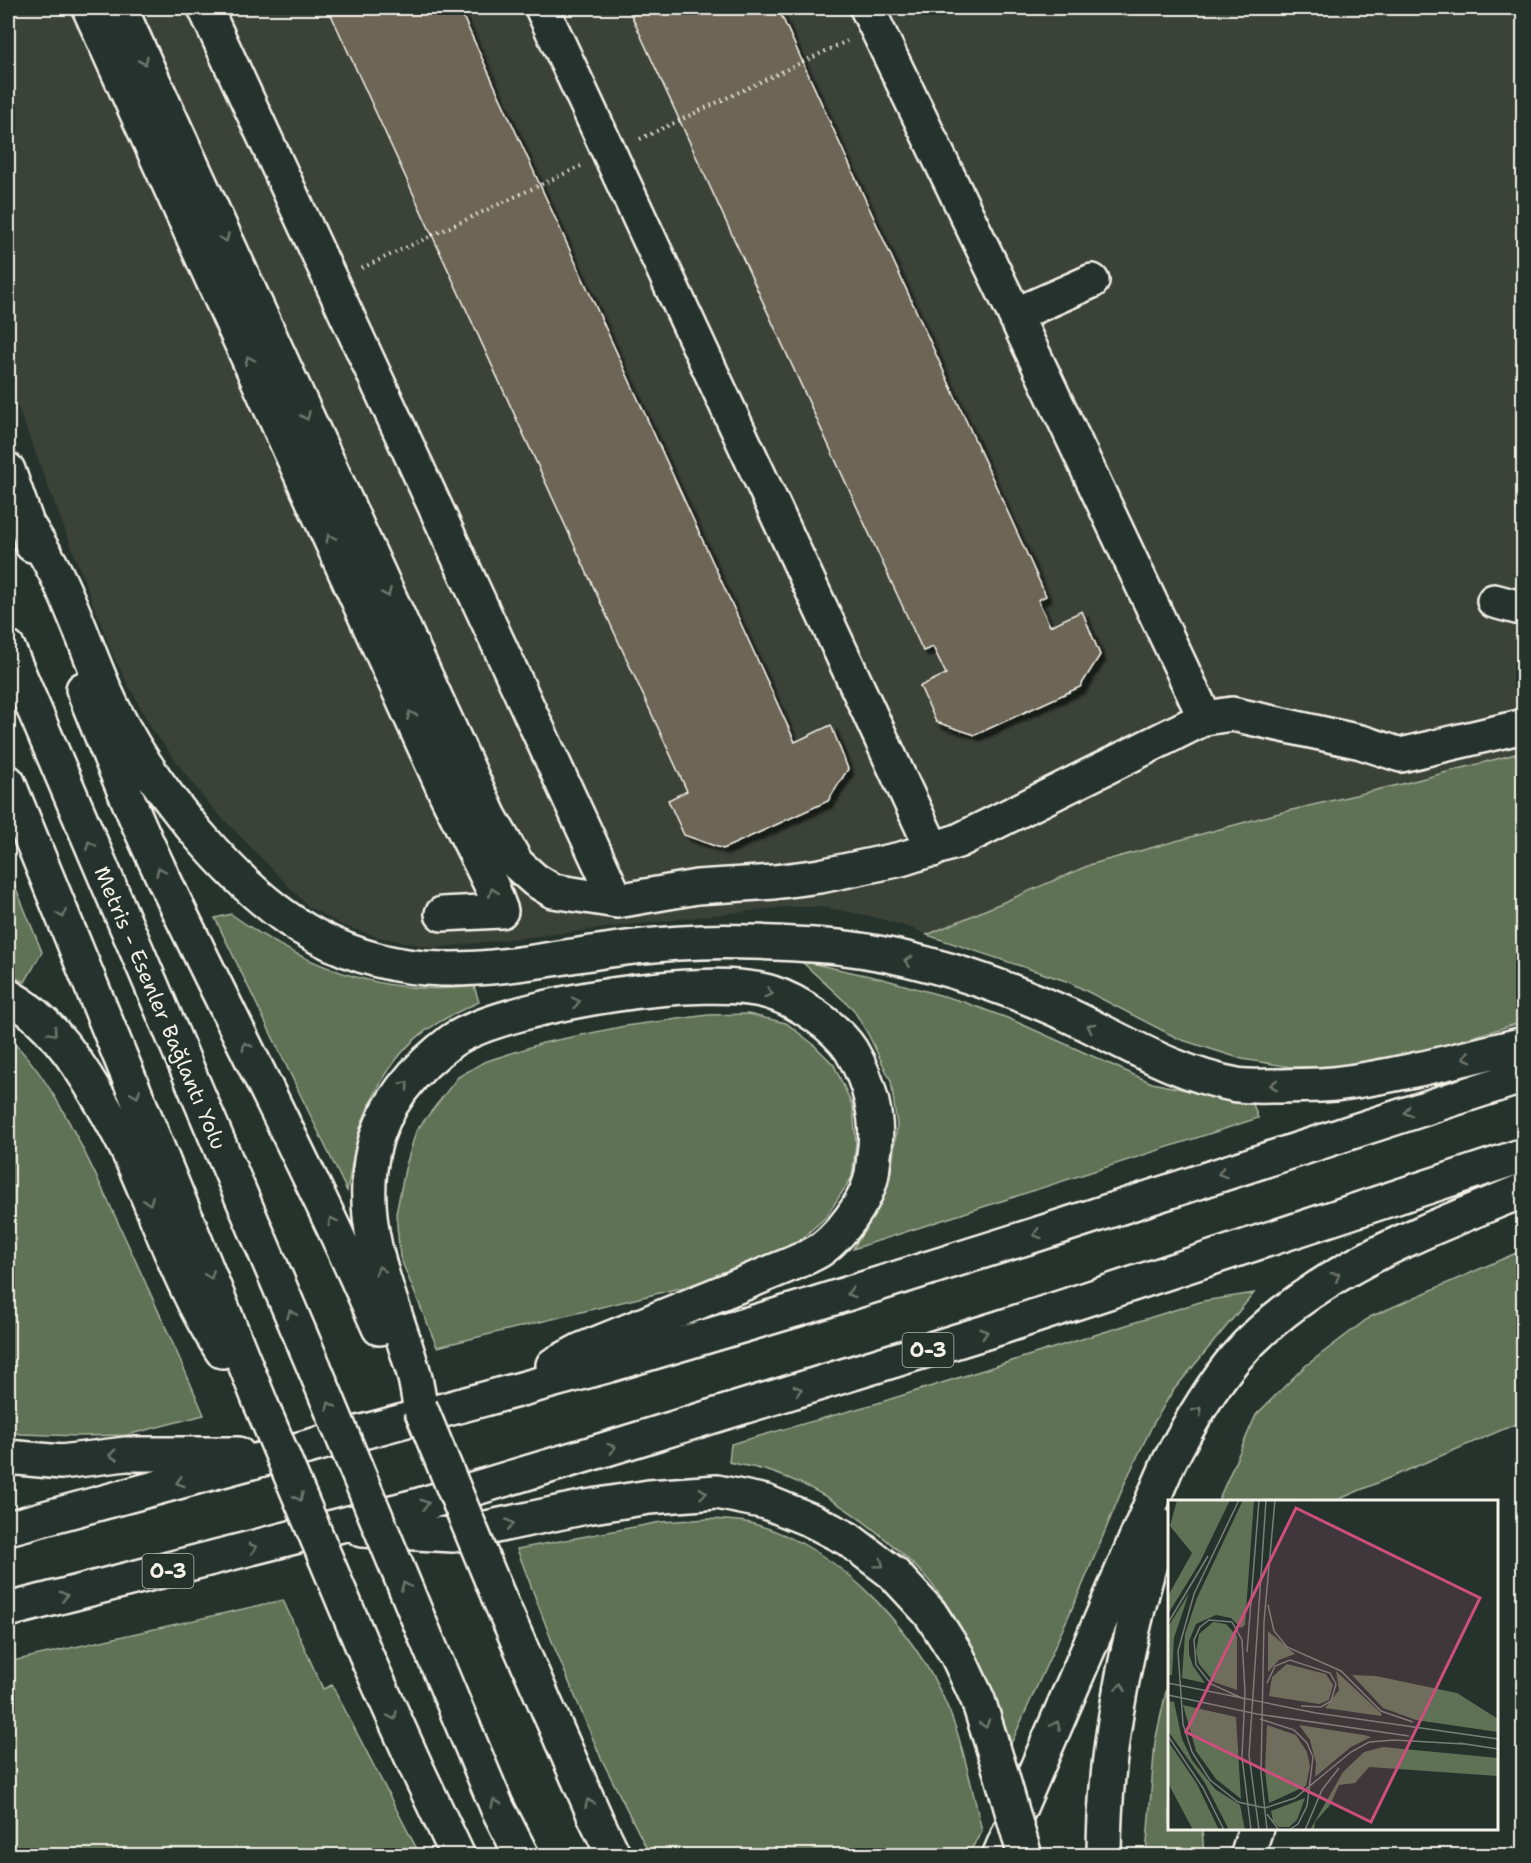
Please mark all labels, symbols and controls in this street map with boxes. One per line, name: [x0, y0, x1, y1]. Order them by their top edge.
one-way arrow: [137, 54, 149, 65]
one-way arrow: [218, 232, 230, 243]
one-way arrow: [244, 356, 256, 367]
one-way arrow: [299, 409, 311, 420]
one-way arrow: [325, 533, 337, 544]
one-way arrow: [380, 587, 392, 598]
one-way arrow: [406, 710, 418, 721]
one-way arrow: [85, 840, 97, 851]
street label: Metris - Esenler Bağlantı Yolu: [88, 862, 232, 1154]
one-way arrow: [156, 867, 168, 878]
one-way arrow: [488, 887, 501, 897]
one-way arrow: [55, 907, 67, 918]
one-way arrow: [903, 956, 914, 968]
one-way arrow: [763, 986, 774, 998]
one-way arrow: [570, 996, 580, 1009]
one-way arrow: [1087, 1023, 1097, 1034]
one-way arrow: [45, 1025, 56, 1036]
one-way arrow: [242, 1042, 254, 1053]
one-way arrow: [1462, 1050, 1472, 1063]
one-way arrow: [1270, 1079, 1279, 1091]
one-way arrow: [398, 1081, 409, 1092]
one-way arrow: [129, 1088, 141, 1099]
one-way arrow: [1403, 1105, 1414, 1118]
one-way arrow: [1217, 1166, 1228, 1178]
one-way arrow: [142, 1194, 154, 1205]
one-way arrow: [328, 1217, 340, 1228]
one-way arrow: [1032, 1227, 1043, 1239]
one-way arrow: [375, 1265, 388, 1275]
one-way arrow: [203, 1268, 215, 1279]
one-way arrow: [1329, 1272, 1340, 1283]
one-way arrow: [846, 1286, 857, 1298]
one-way arrow: [286, 1309, 298, 1320]
one-way arrow: [978, 1328, 989, 1340]
road number: O-3: [902, 1333, 954, 1367]
one-way arrow: [792, 1385, 803, 1397]
one-way arrow: [325, 1401, 337, 1412]
one-way arrow: [1190, 1406, 1201, 1417]
one-way arrow: [606, 1443, 617, 1455]
one-way arrow: [108, 1449, 117, 1461]
one-way arrow: [175, 1474, 185, 1487]
one-way arrow: [698, 1487, 707, 1500]
one-way arrow: [292, 1491, 304, 1502]
one-way arrow: [420, 1498, 430, 1511]
inset map: [1168, 1500, 1498, 1830]
one-way arrow: [505, 1518, 515, 1531]
one-way arrow: [247, 1543, 258, 1555]
road number: O-3: [142, 1554, 194, 1588]
one-way arrow: [874, 1556, 885, 1567]
one-way arrow: [400, 1581, 412, 1592]
one-way arrow: [59, 1591, 69, 1604]
one-way arrow: [1114, 1683, 1127, 1693]
one-way arrow: [386, 1709, 398, 1720]
one-way arrow: [978, 1718, 990, 1729]
one-way arrow: [1049, 1720, 1061, 1731]
one-way arrow: [584, 1798, 596, 1809]
one-way arrow: [490, 1799, 502, 1810]

